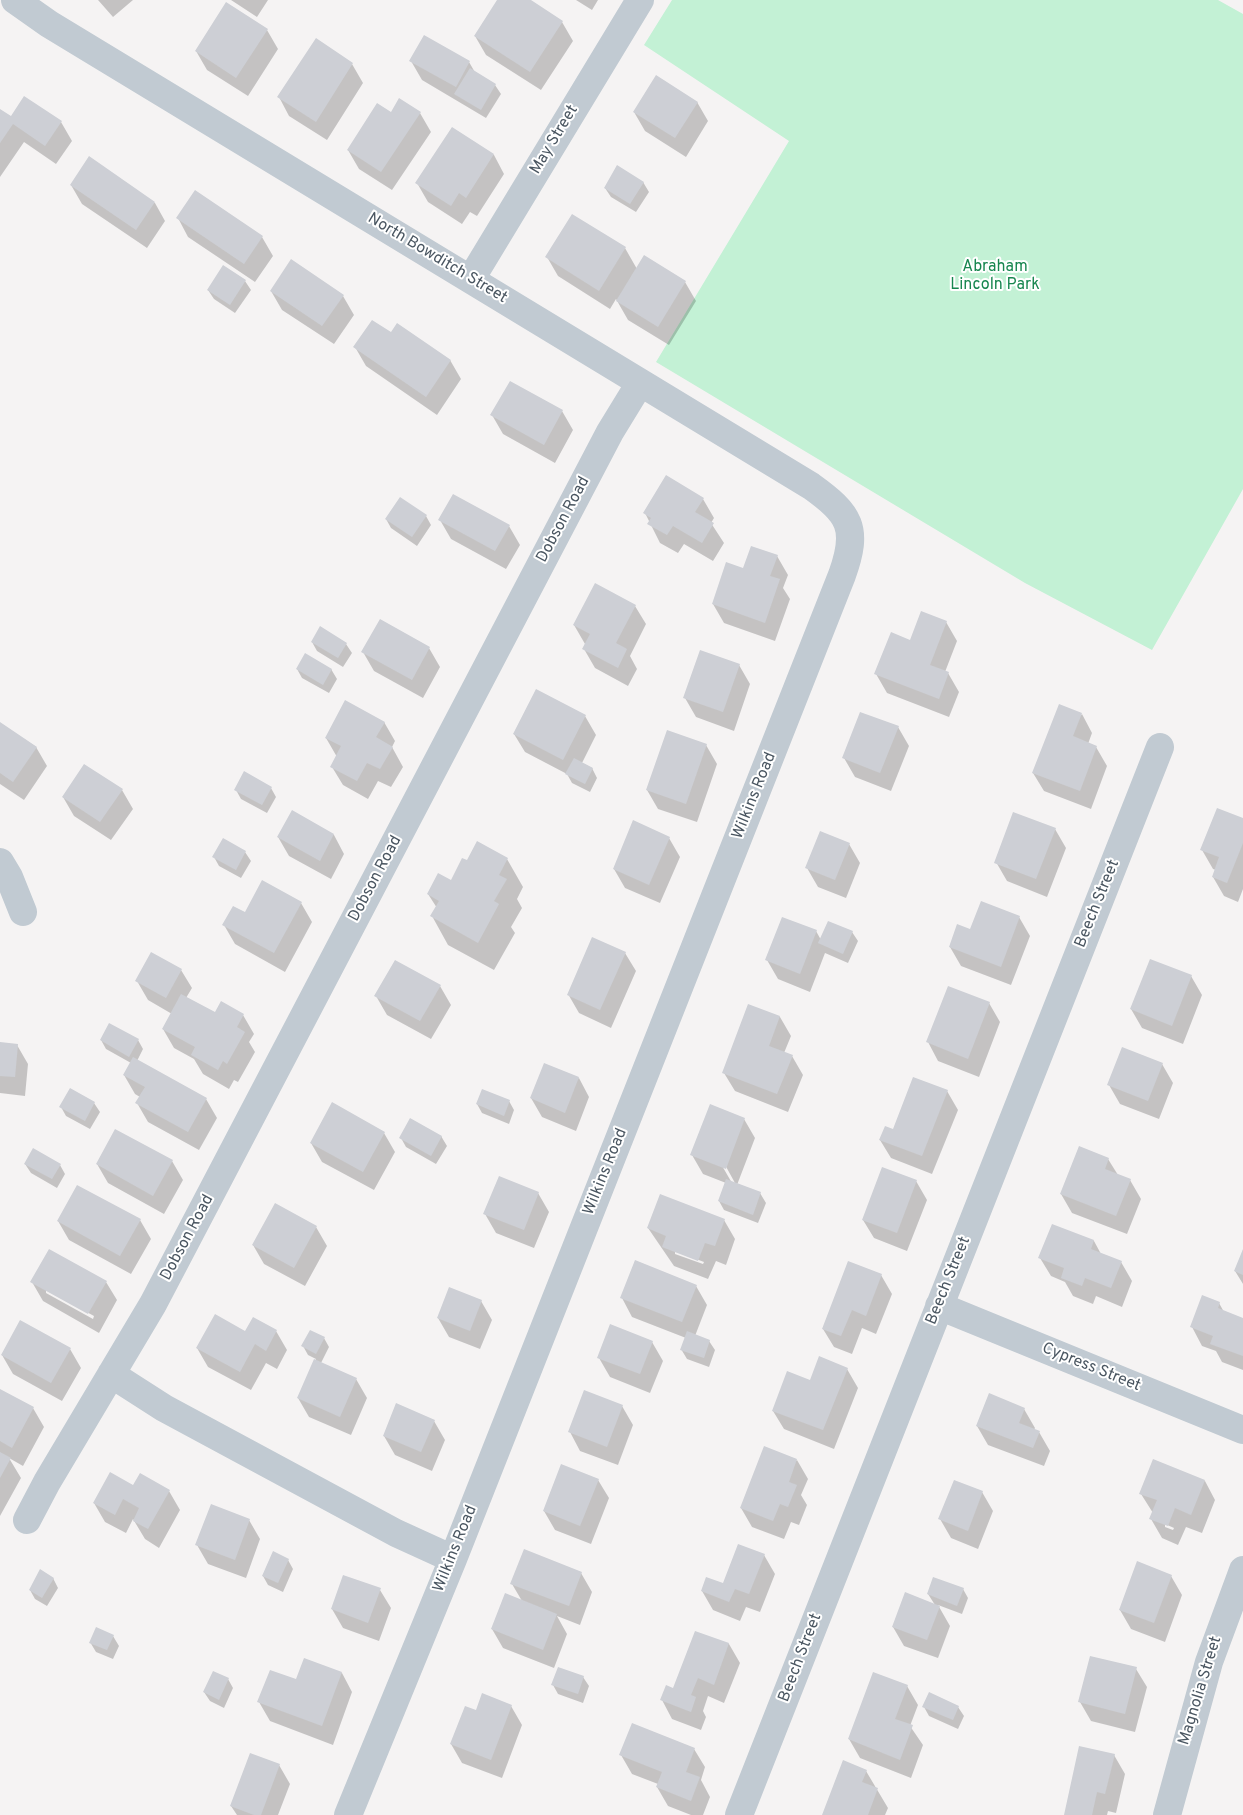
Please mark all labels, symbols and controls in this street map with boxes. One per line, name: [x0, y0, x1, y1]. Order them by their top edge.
street label: May Street: [527, 102, 583, 178]
street label: North Bowditch Street: [364, 210, 510, 308]
park label: Abraham Lincoln Park: [950, 258, 1040, 296]
street label: Dobson Road: [533, 474, 595, 566]
street label: Wilkins Road: [729, 750, 781, 842]
street label: Dobson Road: [345, 833, 407, 925]
street label: Beech Street: [1072, 857, 1124, 951]
street label: Wilkins Road: [580, 1126, 632, 1218]
street label: Dobson Road: [157, 1192, 219, 1284]
street label: Beech Street: [923, 1234, 975, 1328]
street label: Cypress Street: [1039, 1339, 1143, 1397]
street label: Wilkins Road: [430, 1503, 482, 1595]
street label: Beech Street: [775, 1611, 827, 1705]
street label: Magnolia Street: [1175, 1634, 1227, 1748]

